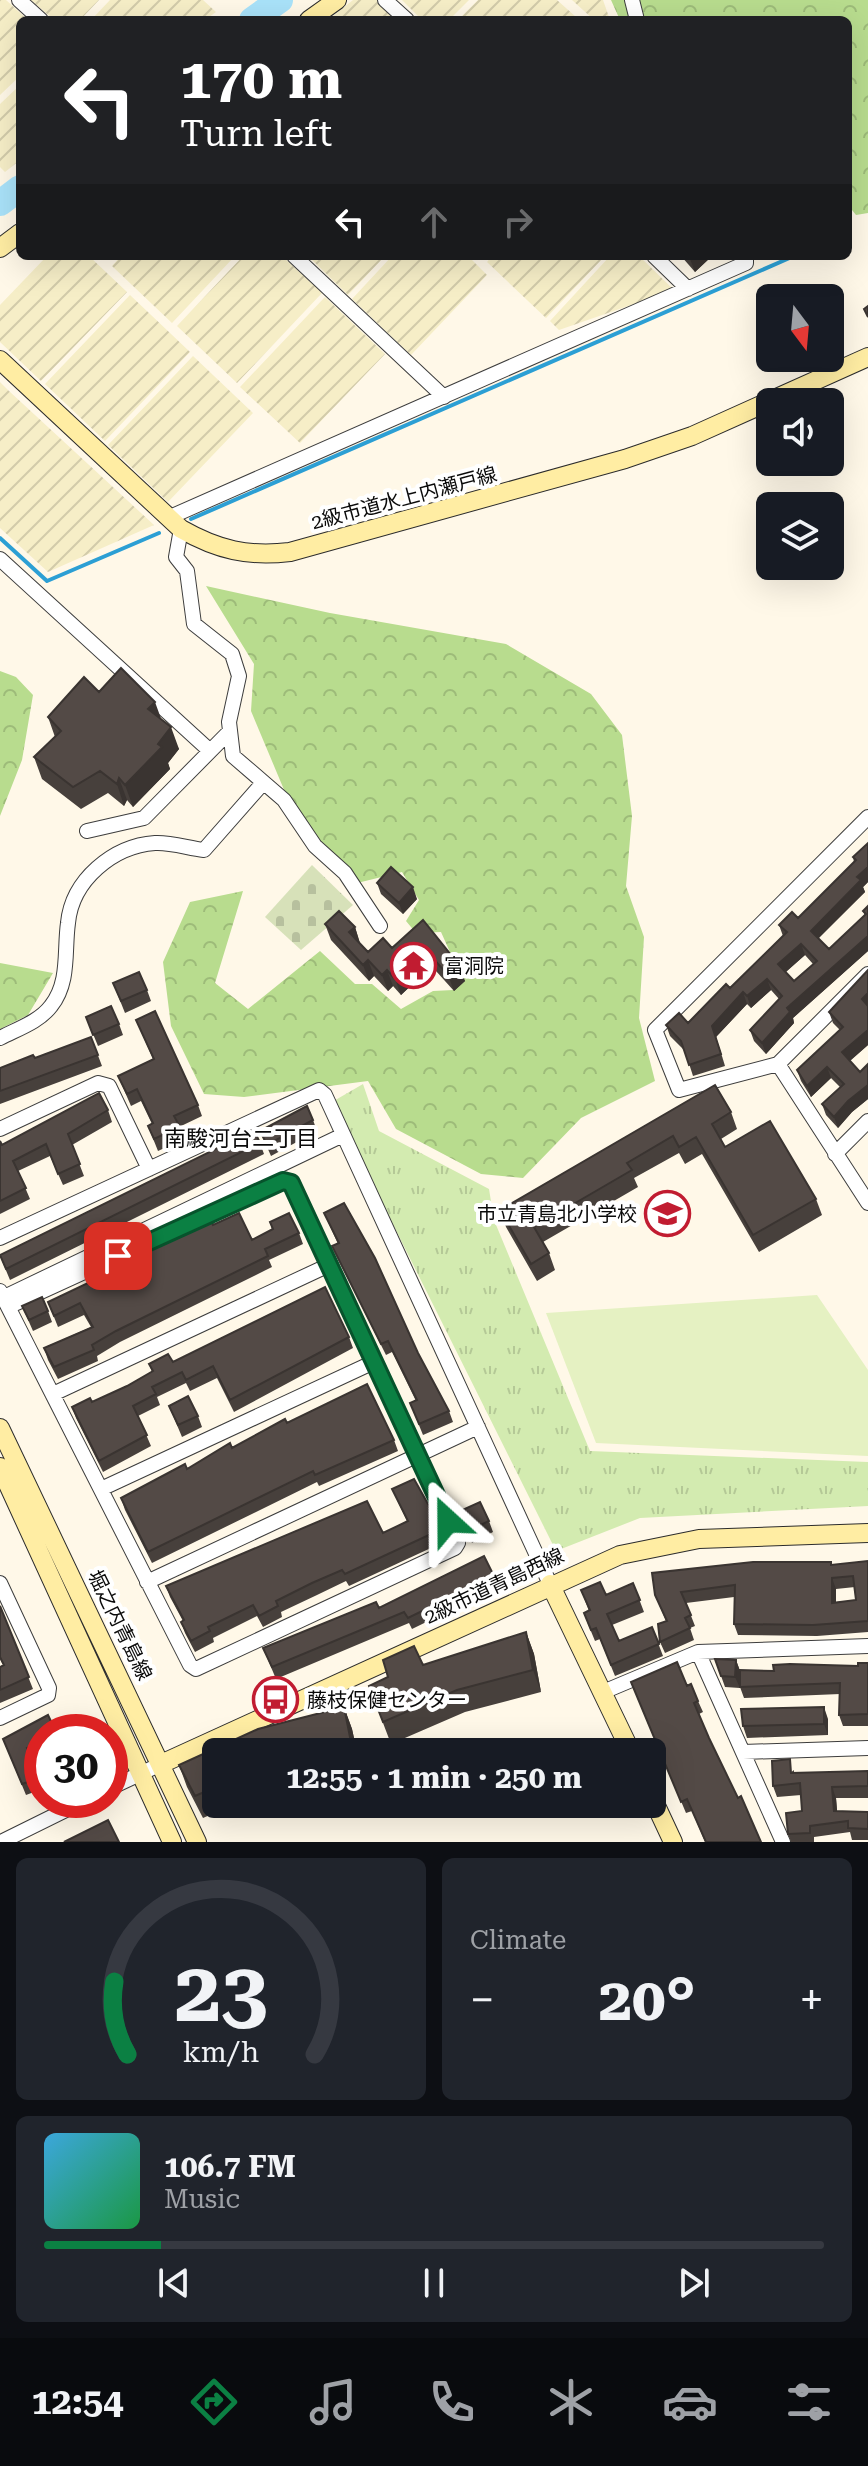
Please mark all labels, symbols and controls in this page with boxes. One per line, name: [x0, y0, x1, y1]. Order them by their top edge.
text: 170 m: [180, 46, 342, 112]
icon: left: [48, 48, 152, 152]
text: Turn left: [180, 113, 332, 155]
icon: left: [328, 200, 372, 244]
icon: ahead: [412, 200, 456, 244]
icon: right: [496, 200, 540, 244]
north arrow: [756, 284, 844, 372]
map controls: [756, 284, 844, 580]
button: sound: [756, 388, 844, 476]
street label: 2級市道水上内瀬戸線: [309, 462, 499, 534]
button: layers: [756, 492, 844, 580]
temple icon: 富洞院: [389, 942, 437, 990]
place label: 富洞院: [444, 954, 504, 978]
district label: 南駿河台二丁目: [164, 1126, 318, 1151]
school or university icon: 市立青島北小学校: [644, 1190, 692, 1238]
place label: 市立青島北小学校: [477, 1202, 637, 1226]
pin: [84, 1222, 152, 1290]
icon: arrive: [96, 1234, 140, 1278]
position arrow: [406, 1479, 490, 1563]
street label: 2級市道青島西線: [420, 1543, 568, 1629]
street label: 堀之内青島線: [83, 1566, 157, 1684]
bus stop icon: 藤枝保健センター: [252, 1676, 300, 1724]
place label: 藤枝保健センター: [307, 1688, 467, 1712]
speed limit sign: 30: [24, 1714, 128, 1818]
text: 12:55 · 1 min · 250 m: [286, 1760, 582, 1795]
text: Climate: [470, 1925, 566, 1955]
text: 23: [174, 1944, 268, 2041]
text: 20°: [598, 1964, 696, 2035]
text: −: [470, 1974, 495, 2026]
text: +: [799, 1974, 824, 2026]
text: km/h: [183, 2035, 259, 2069]
text: 106.7 FM: [164, 2149, 296, 2184]
text: Music: [164, 2184, 240, 2214]
icon: previous: [152, 2261, 196, 2305]
icon: pause: [412, 2261, 456, 2305]
icon: next: [672, 2261, 716, 2305]
icon: directions: [186, 2374, 242, 2430]
icon: music: [305, 2374, 361, 2430]
icon: phone: [424, 2374, 480, 2430]
icon: climate: [543, 2374, 599, 2430]
icon: car: [662, 2374, 718, 2430]
icon: filters: [781, 2374, 837, 2430]
text: 12:54: [31, 2381, 123, 2423]

